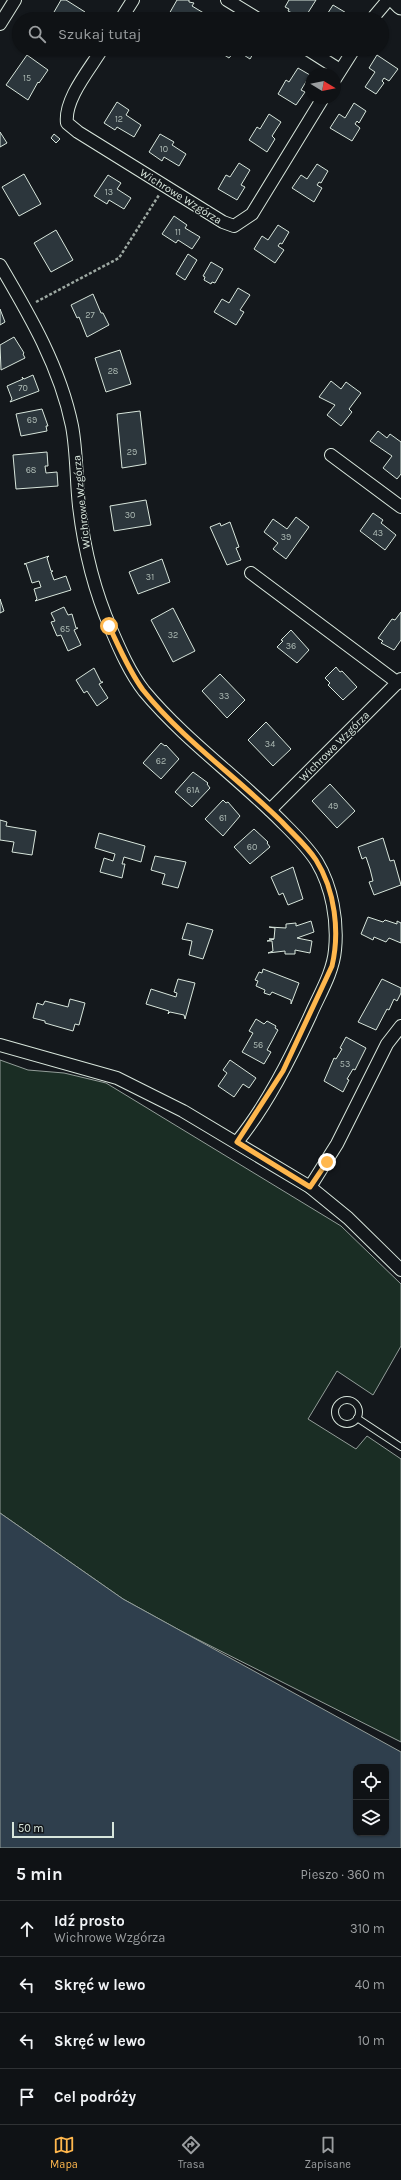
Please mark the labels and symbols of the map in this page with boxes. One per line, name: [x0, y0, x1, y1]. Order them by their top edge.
north arrow: [305, 68, 341, 104]
house number: 15: [23, 73, 31, 83]
house number: 12: [115, 114, 123, 124]
house number: 10: [160, 144, 168, 154]
street label: Wichrowe Wzgórza: [137, 166, 224, 227]
house number: 13: [105, 187, 113, 197]
house number: 11: [175, 227, 181, 237]
house number: 27: [85, 310, 95, 320]
house number: 28: [108, 366, 119, 376]
house number: 70: [18, 383, 28, 393]
house number: 69: [27, 415, 37, 425]
house number: 29: [127, 447, 137, 457]
street label: Wichrowe Wzgórza: [70, 454, 93, 549]
house number: 68: [26, 465, 37, 475]
house number: 30: [125, 510, 135, 520]
house number: 43: [373, 528, 383, 538]
house number: 39: [281, 532, 291, 542]
house number: 31: [146, 572, 154, 582]
route start: [100, 617, 118, 635]
house number: 65: [60, 624, 70, 634]
house number: 32: [168, 630, 178, 640]
house number: 36: [286, 641, 296, 651]
house number: 33: [219, 691, 229, 701]
street label: Wichrowe Wzgórza: [296, 708, 372, 784]
house number: 34: [265, 739, 275, 749]
house number: 62: [156, 756, 166, 766]
house number: 61A: [186, 785, 200, 795]
house number: 49: [328, 801, 338, 811]
house number: 61: [219, 813, 227, 823]
house number: 60: [247, 842, 257, 852]
house number: 56: [253, 1040, 263, 1050]
house number: 53: [340, 1059, 350, 1069]
route end: [318, 1153, 336, 1171]
scale bar: [12, 1820, 114, 1839]

